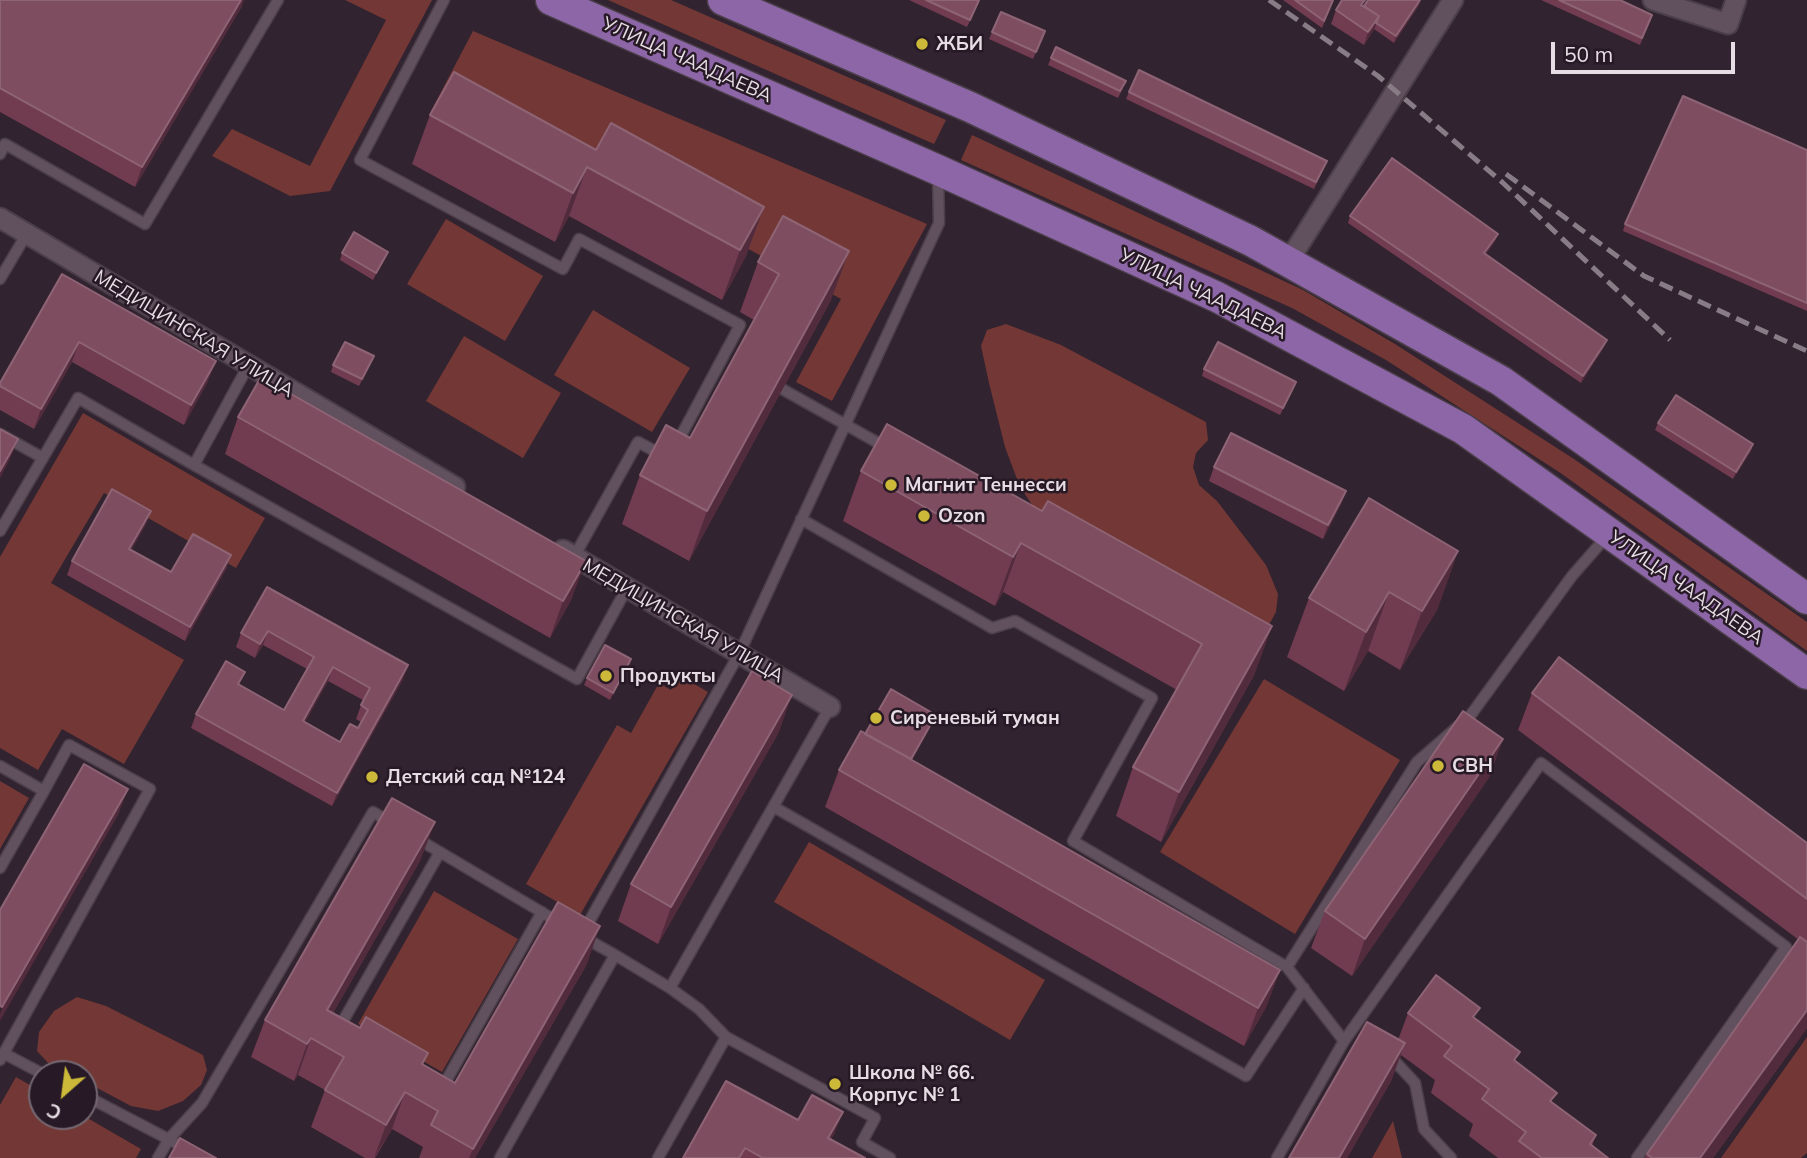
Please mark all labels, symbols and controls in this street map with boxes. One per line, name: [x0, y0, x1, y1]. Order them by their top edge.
street label: УЛИЦА ЧААДАЕВА: [598, 12, 776, 108]
scale bar: [1555, 28, 1739, 72]
place label: ЖБИ: [936, 33, 983, 55]
marker: ЖБИ: [914, 36, 930, 52]
text: 50 m: [1564, 41, 1613, 67]
street label: УЛИЦА ЧААДАЕВА: [1115, 244, 1291, 344]
street label: МЕДИЦИНСКАЯ УЛИЦА: [90, 265, 298, 403]
place label: Магнит Теннесси: [905, 474, 1067, 496]
marker: Магнит Теннесси: [883, 477, 899, 493]
place label: Ozon: [938, 505, 985, 527]
marker: Ozon: [916, 508, 932, 524]
street label: УЛИЦА ЧААДАЕВА: [1604, 526, 1768, 650]
street label: МЕДИЦИНСКАЯ УЛИЦА: [578, 554, 788, 688]
place label: Продукты: [620, 665, 716, 687]
marker: Продукты: [598, 668, 614, 684]
place label: Сиреневый туман: [890, 707, 1060, 729]
marker: Сиреневый туман: [868, 710, 884, 726]
place label: СВН: [1452, 755, 1493, 777]
marker: СВН: [1430, 758, 1446, 774]
place label: Детский сад №124: [386, 766, 565, 788]
marker: Детский сад №124: [364, 769, 380, 785]
north arrow: [28, 1060, 98, 1130]
place label: Школа № 66. Корпус № 1: [849, 1062, 975, 1106]
marker: Школа № 66. Корпус № 1: [827, 1076, 843, 1092]
text: С: [43, 1098, 65, 1125]

